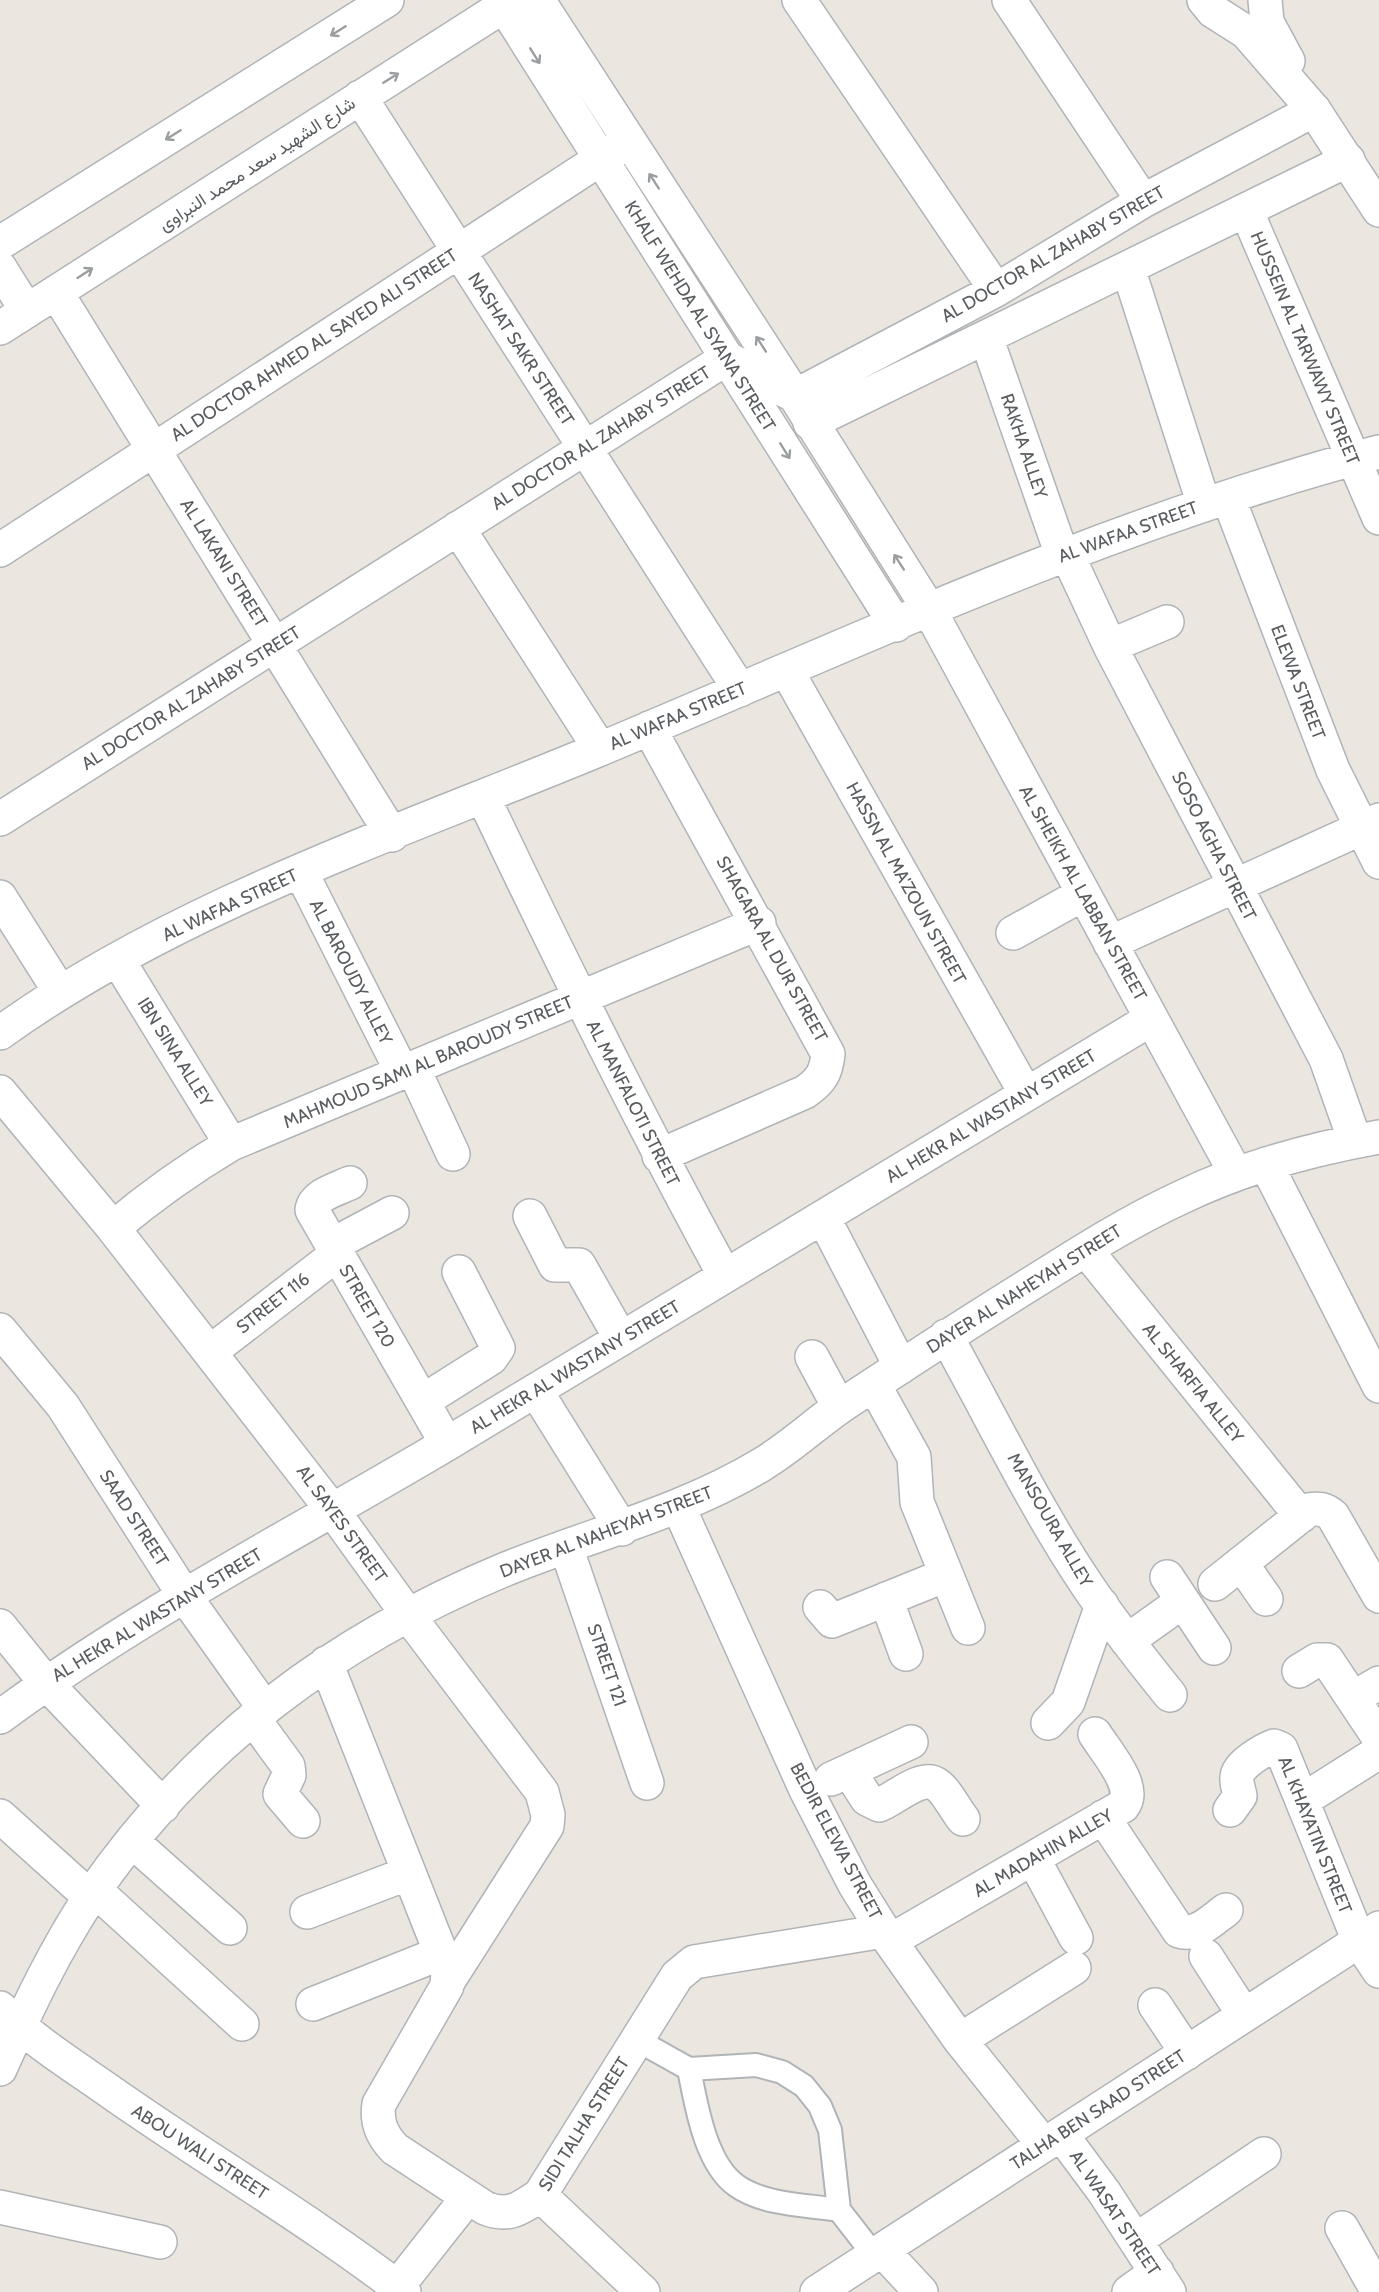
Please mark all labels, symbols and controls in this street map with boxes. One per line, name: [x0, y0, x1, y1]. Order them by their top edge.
one-way arrow: [330, 26, 347, 38]
one-way arrow: [529, 47, 541, 63]
one-way arrow: [382, 72, 398, 84]
street label: شارع الشهيد سعد محمد النبراوى: [155, 92, 360, 237]
one-way arrow: [165, 129, 182, 141]
one-way arrow: [648, 173, 660, 189]
street label: AL DOCTOR AL ZAHABY STREET: [937, 181, 1169, 327]
street label: KHALF WEHDA AL SYANA STREET: [620, 197, 780, 436]
street label: HUSSEIN AL TARWAWY STREET: [1246, 228, 1364, 468]
street label: AL DOCTOR AHMED AL SAYED ALI STREET: [167, 244, 461, 446]
one-way arrow: [76, 267, 93, 279]
street label: NASHAT SAKR STREET: [463, 268, 579, 430]
one-way arrow: [754, 336, 766, 353]
street label: AL DOCTOR AL ZAHABY STREET: [487, 361, 715, 515]
street label: RAKHA ALLEY: [996, 391, 1052, 502]
one-way arrow: [780, 442, 792, 459]
street label: AL LAKANI STREET: [176, 495, 273, 632]
street label: AL WAFAA STREET: [1055, 496, 1201, 567]
one-way arrow: [892, 554, 904, 571]
street label: AL DOCTOR AL ZAHABY STREET: [77, 621, 305, 775]
street label: ELEWA STREET: [1266, 622, 1330, 743]
street label: AL WAFAA STREET: [606, 677, 750, 755]
street label: SOSO AGHA STREET: [1167, 768, 1261, 924]
street label: HASSN AL MA'ZOUN STREET: [841, 778, 971, 988]
street label: AL SHEIKH AL LABBAN STREET: [1014, 781, 1152, 1005]
street label: SHAGARA AL DUR STREET: [712, 852, 832, 1046]
street label: AL WAFAA STREET: [159, 864, 302, 946]
street label: AL BAROUDY ALLEY: [305, 896, 397, 1049]
street label: MAHMOUD SAMI AL BAROUDY STREET: [280, 991, 577, 1133]
street label: IBN SINA ALLEY: [133, 993, 218, 1111]
street label: AL MANFALOTI STREET: [582, 1017, 684, 1190]
street label: AL HEKR AL WASTANY STREET: [882, 1044, 1100, 1188]
street label: DAYER AL NAHEYAH STREET: [922, 1220, 1126, 1358]
street label: STREET 120: [334, 1260, 400, 1352]
street label: STREET 116: [232, 1268, 314, 1338]
street label: AL HEKR AL WASTANY STREET: [466, 1295, 684, 1439]
street label: AL SHARFIA ALLEY: [1138, 1319, 1249, 1448]
street label: MANSOURA ALLEY: [1003, 1449, 1098, 1592]
street label: AL SAYES STREET: [292, 1461, 392, 1587]
street label: SAAD STREET: [95, 1466, 173, 1571]
street label: DAYER AL NAHEYAH STREET: [497, 1481, 716, 1583]
street label: AL HEKR AL WASTANY STREET: [48, 1543, 266, 1687]
street label: STREET 121: [583, 1621, 631, 1709]
street label: AL KHAYATIN STREET: [1273, 1753, 1357, 1917]
street label: BEDIR ELEWA STREET: [785, 1759, 887, 1923]
street label: AL MADAHIN ALLEY: [969, 1804, 1117, 1902]
street label: TALHA BEN SAAD STREET: [1006, 2045, 1190, 2175]
street label: SIDI TALHA STREET: [534, 2053, 634, 2195]
street label: ABOU WALI STREET: [128, 2100, 273, 2205]
street label: AL WASAT STREET: [1065, 2146, 1165, 2280]

